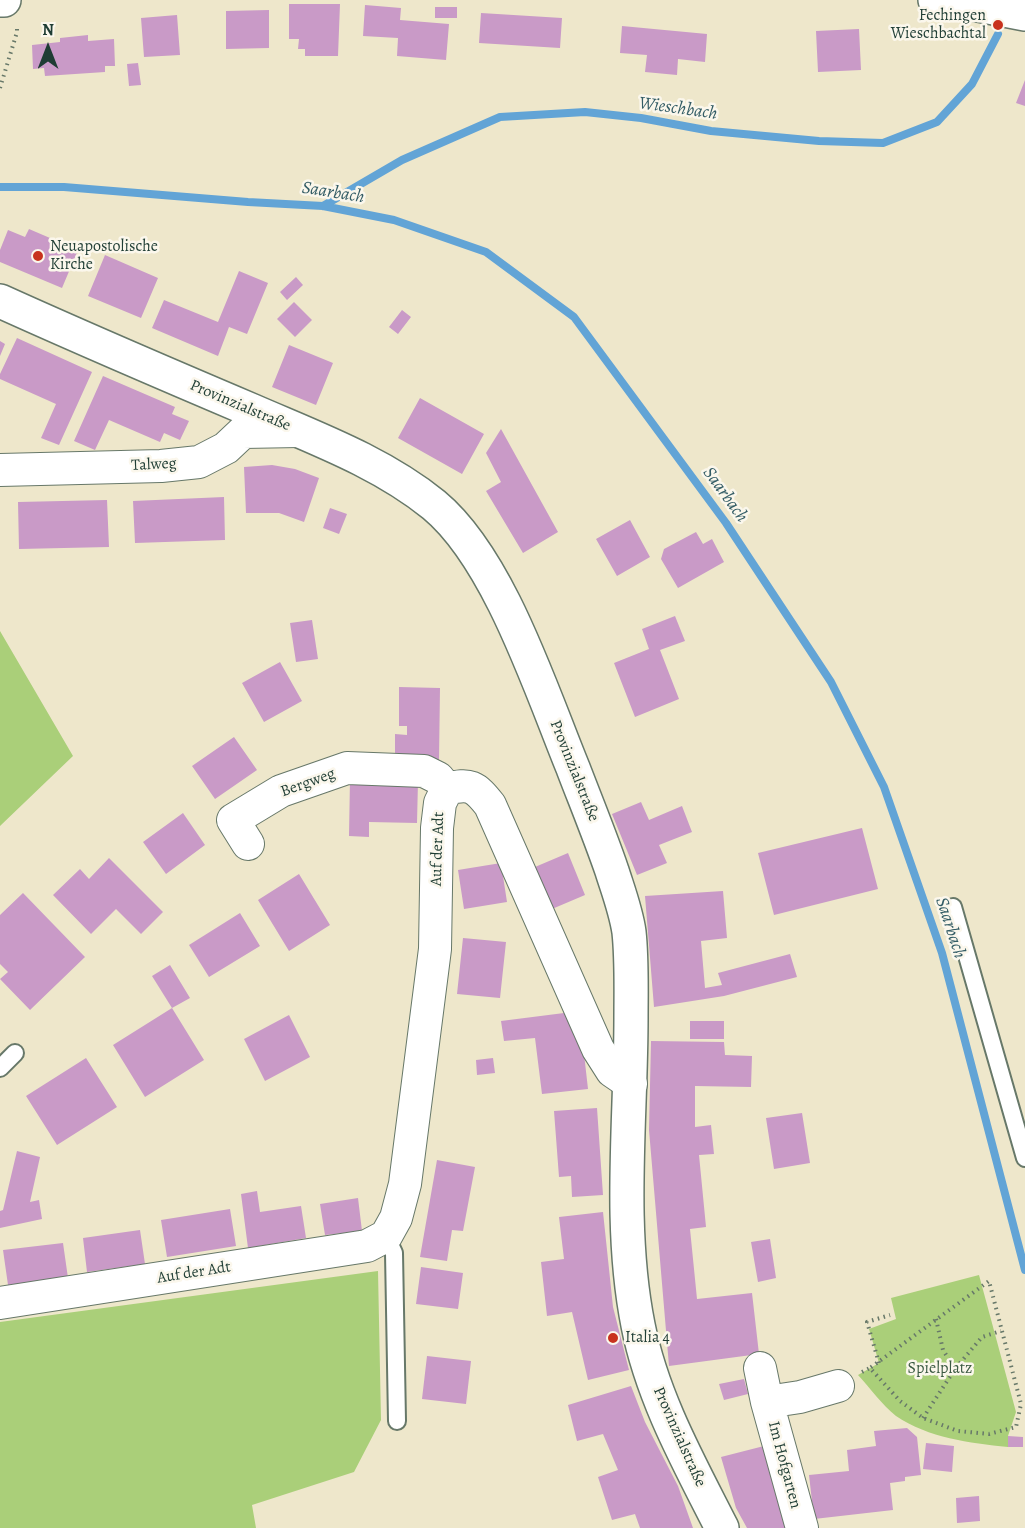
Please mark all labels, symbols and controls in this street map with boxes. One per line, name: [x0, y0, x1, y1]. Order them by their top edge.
place label: Fechingen Wieschbachtal: [891, 6, 986, 44]
north arrow: [18, 18, 78, 78]
marker: Fechingen Wieschbachtal: [991, 18, 1005, 32]
text: N: [42, 19, 54, 41]
water label: Wieschbach: [637, 93, 719, 125]
water label: Saarbach: [300, 177, 366, 209]
place label: Neuapostolische Kirche: [50, 237, 158, 275]
marker: Neuapostolische Kirche: [31, 249, 45, 263]
street label: Provinzialstraße: [187, 376, 293, 436]
street label: Talweg: [131, 454, 177, 476]
water label: Saarbach: [698, 463, 752, 527]
street label: Provinzialstraße: [545, 717, 603, 825]
street label: Bergweg: [278, 764, 338, 802]
street label: Auf der Adt: [427, 812, 449, 886]
water label: Saarbach: [930, 895, 970, 961]
street label: Auf der Adt: [156, 1258, 232, 1288]
place label: Italia 4: [625, 1328, 670, 1348]
marker: Italia 4: [606, 1331, 620, 1345]
park label: Spielplatz: [908, 1359, 972, 1379]
street label: Provinzialstraße: [648, 1384, 710, 1490]
street label: Im Hofgarten: [763, 1419, 805, 1511]

